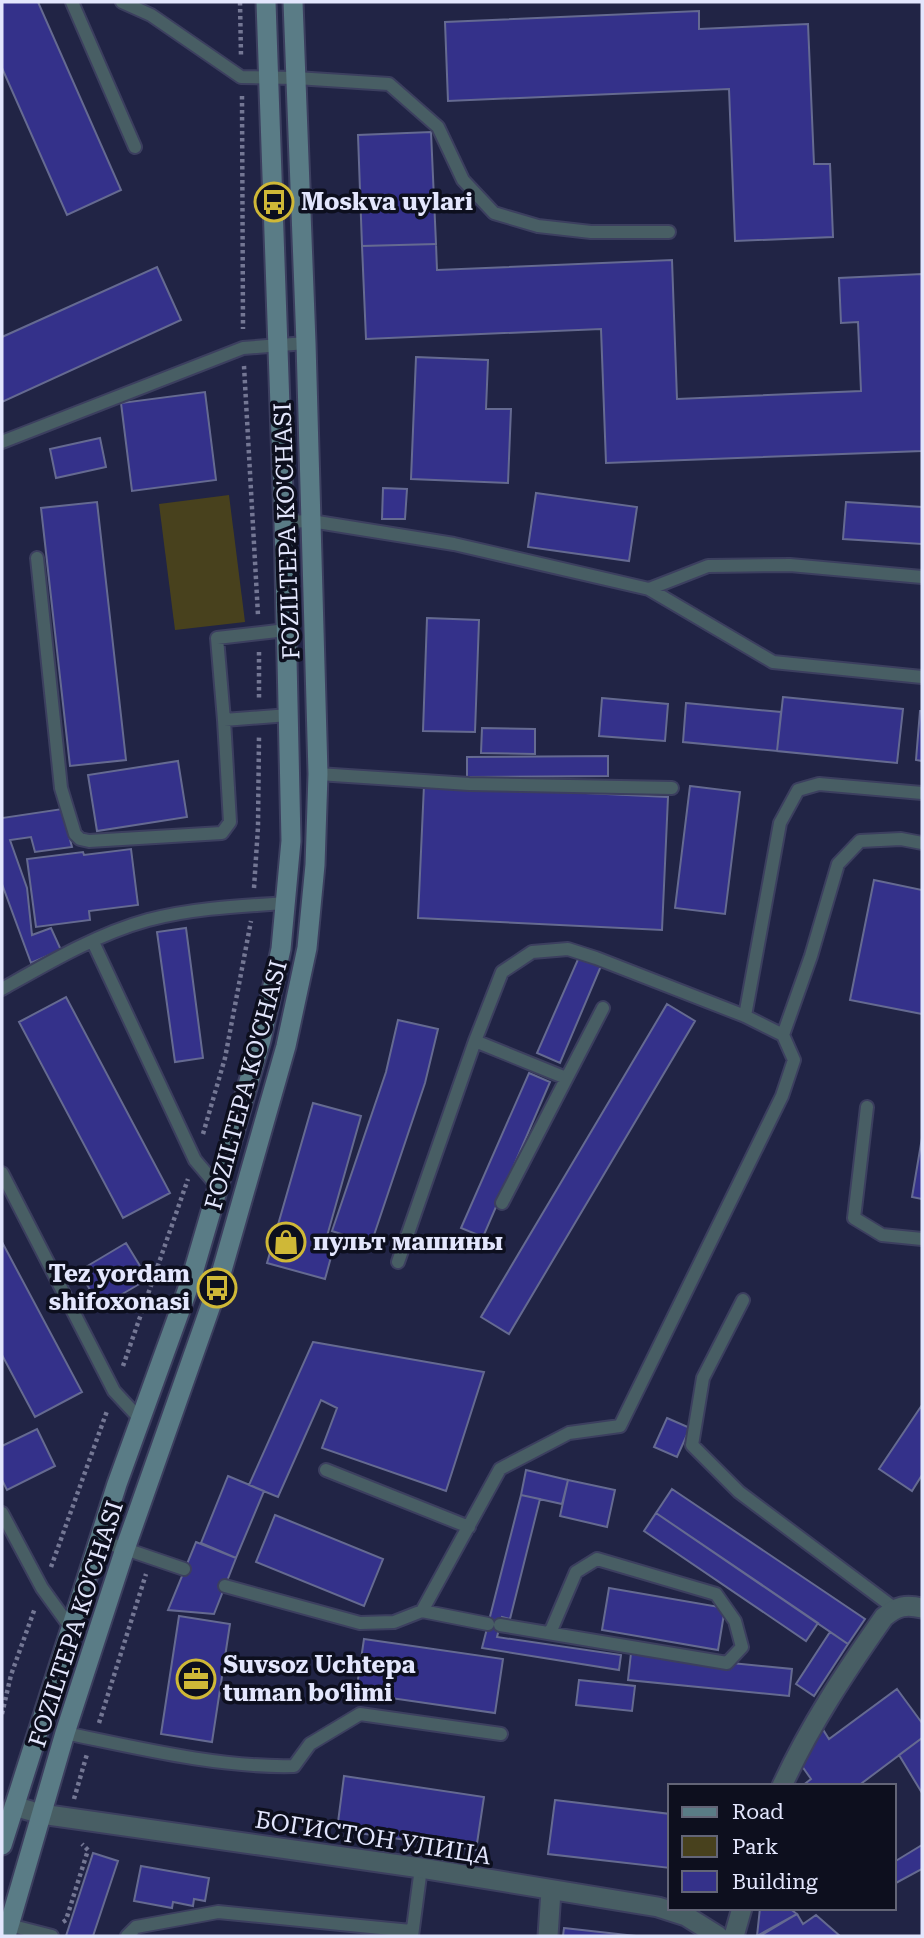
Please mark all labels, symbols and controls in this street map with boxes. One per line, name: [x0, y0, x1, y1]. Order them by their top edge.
bus stop icon: Moskva uylari: [253, 181, 295, 223]
place label: Moskva uylari: [301, 188, 473, 216]
street label: FOZILTEPA KO'CHASI: [269, 402, 305, 660]
street label: FOZILTEPA KO'CHASI: [199, 957, 293, 1213]
shop icon: пульт машины: [265, 1221, 307, 1263]
place label: пульт машины: [313, 1228, 503, 1256]
place label: Tez yordam shifoxonasi: [48, 1260, 190, 1316]
bus stop icon: Tez yordam shifoxonasi: [196, 1267, 238, 1309]
street label: FOZILTEPA KO'CHASI: [23, 1497, 129, 1751]
place label: Suvsoz Uchtepa tuman boʻlimi: [223, 1651, 416, 1707]
office icon: Suvsoz Uchtepa tuman boʻlimi: [175, 1658, 217, 1700]
legend: [668, 1784, 896, 1910]
text: Road: [732, 1800, 784, 1824]
street label: БОГИСТОН УЛИЦА: [253, 1806, 493, 1871]
text: Park: [732, 1835, 778, 1859]
text: Building: [732, 1870, 818, 1894]

